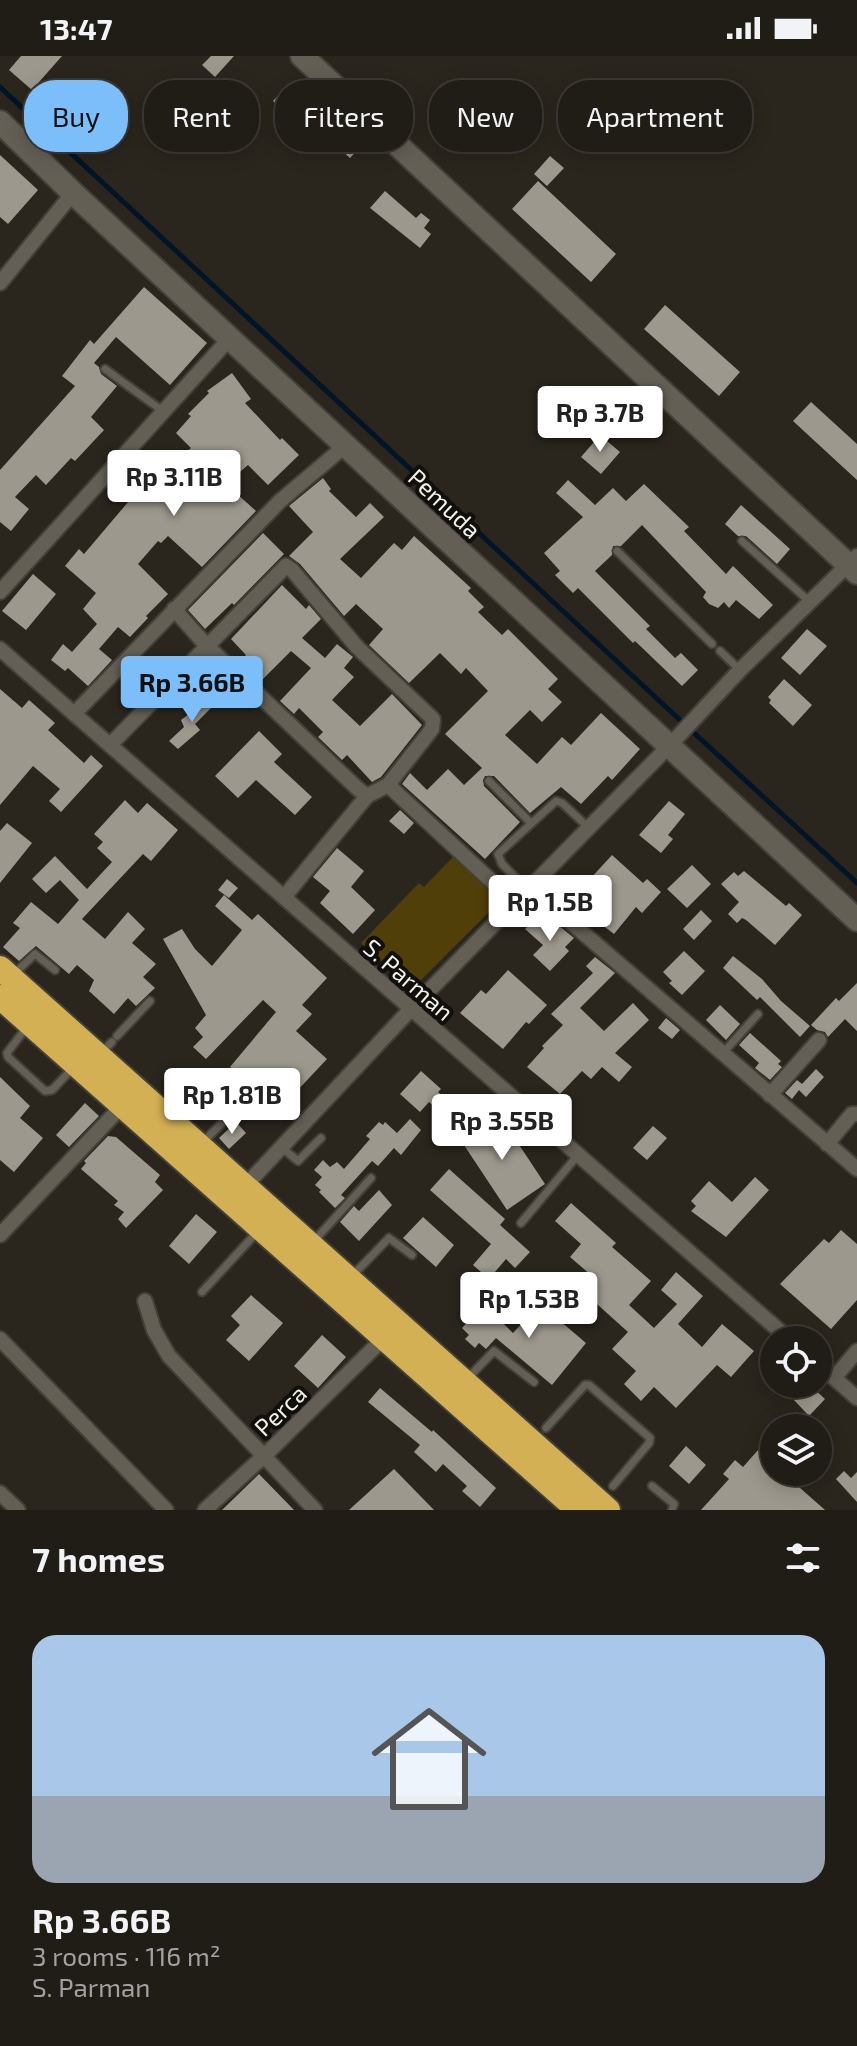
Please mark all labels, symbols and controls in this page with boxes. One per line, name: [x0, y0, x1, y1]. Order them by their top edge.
text: 13:47: [40, 10, 113, 46]
chip: Buy: [24, 80, 128, 152]
chip: Rent: [144, 80, 259, 152]
chip: Filters: [275, 80, 413, 152]
chip: New: [429, 80, 542, 152]
chip: Apartment: [558, 80, 752, 152]
pin: Rp 3.7B: [526, 386, 674, 454]
text: Rp 3.7B: [556, 396, 644, 427]
pin: Rp 3.11B: [91, 450, 257, 518]
text: Rp 3.11B: [125, 460, 223, 491]
street label: Pemuda: [403, 462, 487, 544]
pin: Rp 3.66B: [109, 656, 275, 724]
text: Rp 3.66B: [139, 666, 245, 697]
pin: Rp 1.5B: [476, 875, 624, 943]
text: Rp 1.5B: [507, 885, 593, 916]
street label: S. Parman: [358, 932, 460, 1026]
pin: Rp 1.81B: [149, 1068, 315, 1136]
text: Rp 1.81B: [182, 1078, 282, 1109]
pin: Rp 3.55B: [419, 1094, 585, 1162]
text: Rp 3.55B: [450, 1104, 554, 1135]
pin: Rp 1.53B: [446, 1272, 612, 1340]
text: Rp 1.53B: [478, 1282, 580, 1313]
map controls: [760, 1326, 832, 1486]
button: locate: [760, 1326, 832, 1398]
street label: Perca: [248, 1378, 312, 1442]
button: layers: [760, 1414, 832, 1486]
icon: filters: [781, 1536, 825, 1580]
text: 7 homes: [32, 1538, 165, 1579]
icon: home: [357, 1687, 501, 1831]
text: Rp 3.66B: [32, 1899, 171, 1940]
text: 3 rooms · 116 m²: [32, 1940, 221, 1971]
text: S. Parman: [32, 1971, 150, 2002]

